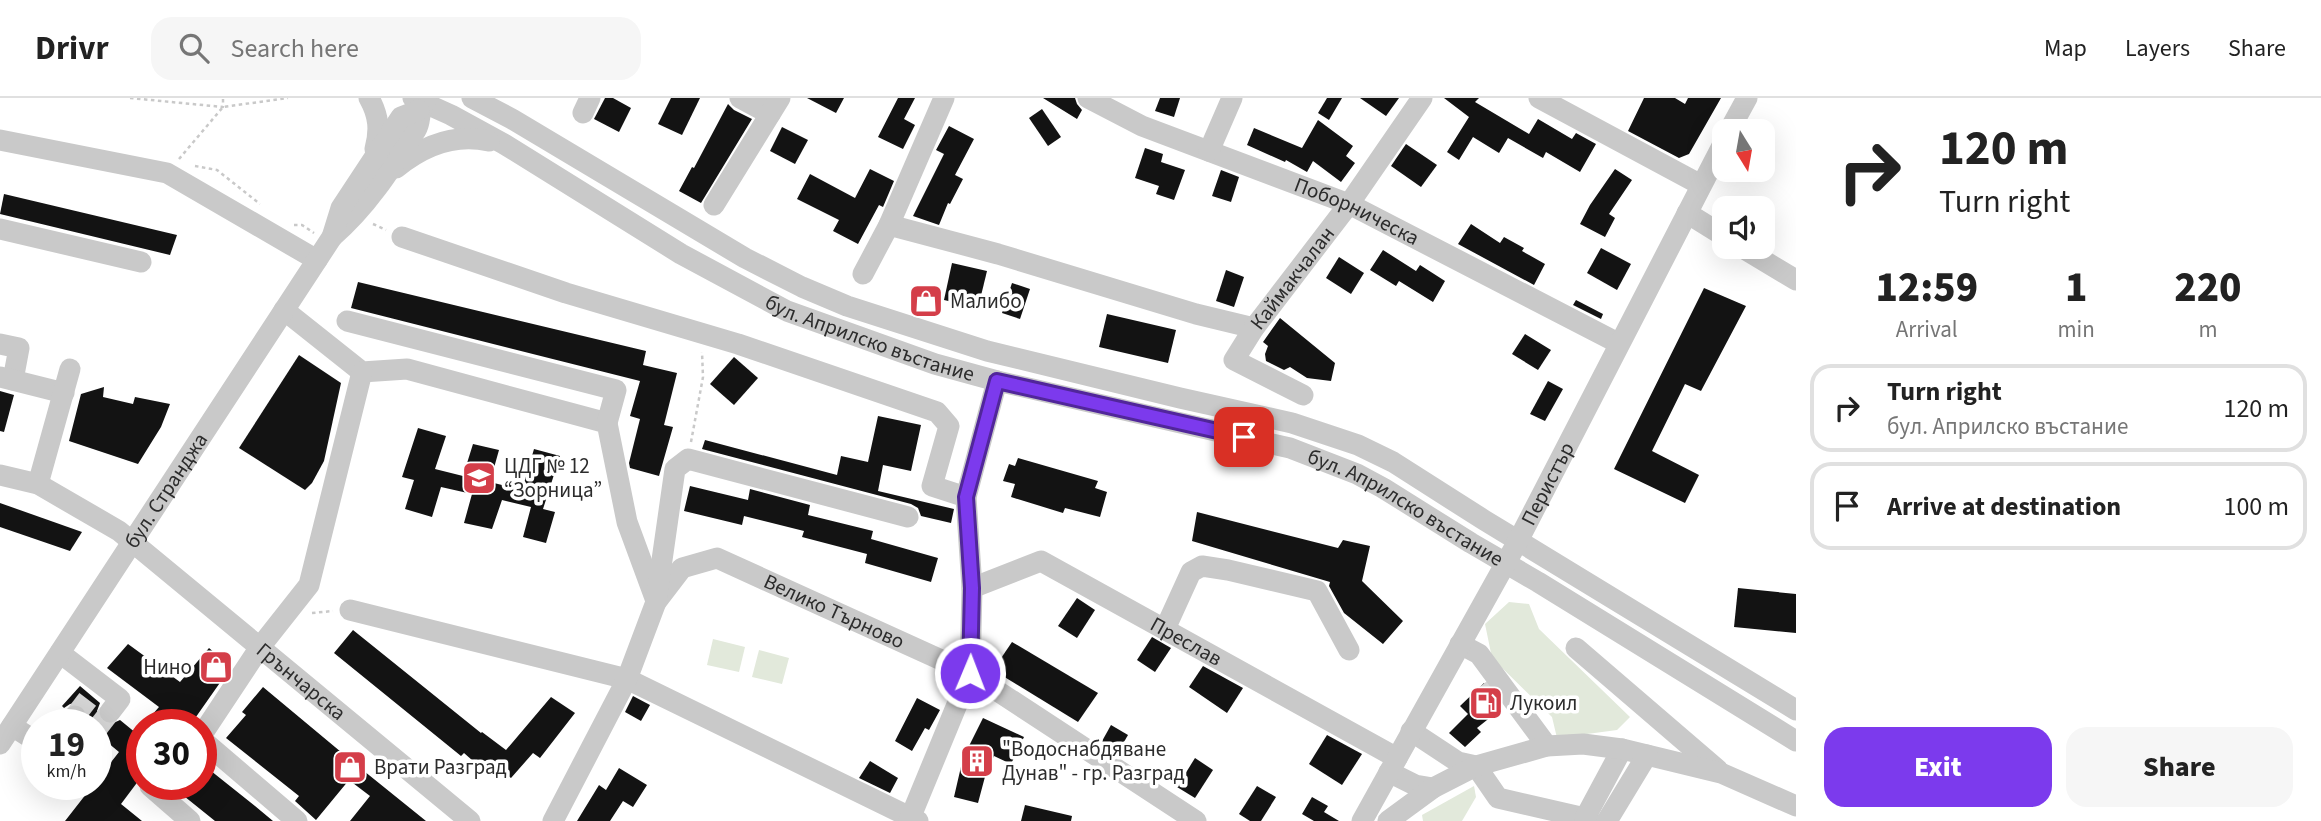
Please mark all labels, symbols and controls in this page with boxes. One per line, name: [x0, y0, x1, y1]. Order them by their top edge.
search box: [151, 17, 641, 80]
text: Drivr: [35, 25, 109, 72]
icon: search: [175, 29, 213, 67]
text: Search here: [231, 30, 359, 67]
text: Map: [2044, 31, 2087, 66]
text: Layers: [2125, 31, 2190, 66]
text: Share: [2228, 31, 2286, 66]
text: 120 m: [1939, 114, 2068, 184]
north arrow: [1712, 119, 1774, 182]
map controls: [1712, 119, 1775, 259]
icon: right: [1824, 126, 1915, 217]
street label: Поборническа: [1290, 170, 1425, 253]
text: Turn right: [1939, 179, 2070, 225]
button: sound: [1712, 196, 1775, 259]
street label: Каймакчалан: [1243, 220, 1342, 336]
text: 12:59: [1875, 258, 1978, 318]
text: 1: [2065, 258, 2087, 318]
text: 220: [2174, 258, 2242, 318]
shop icon: Малибо: [907, 282, 945, 320]
place label: Малибо: [950, 286, 1022, 316]
street label: бул. Априлско въстание: [760, 287, 978, 389]
text: Arrival: [1896, 313, 1958, 346]
text: min: [2058, 313, 2095, 346]
text: m: [2198, 313, 2217, 346]
text: Turn right: [1887, 373, 2002, 410]
icon: right: [1828, 389, 1866, 427]
text: 120 m: [2223, 390, 2289, 427]
pin: [1214, 407, 1274, 467]
text: бул. Априлско въстание: [1887, 410, 2128, 443]
icon: arrive: [1225, 418, 1263, 456]
street label: бул. Странджа: [117, 427, 215, 554]
street label: Перистър: [1514, 437, 1582, 531]
street label: бул. Априлско въстание: [1303, 441, 1509, 574]
place label: ЦДГ № 12 “Зорница”: [504, 451, 602, 505]
school or university icon: ЦДГ № 12 “Зорница”: [460, 459, 498, 497]
icon: arrive: [1828, 487, 1866, 525]
text: Arrive at destination: [1887, 488, 2121, 525]
text: 100 m: [2223, 488, 2289, 525]
street label: Велико Търново: [759, 566, 910, 656]
street label: Преслав: [1145, 609, 1228, 673]
street label: Грънчарска: [250, 635, 352, 728]
position arrow: [933, 636, 1007, 710]
shop icon: Нино: [197, 648, 235, 686]
place label: Нино: [143, 652, 192, 682]
fuel station icon: Лукоил: [1467, 684, 1505, 722]
place label: Лукоил: [1510, 688, 1577, 718]
speed limit sign: 30: [126, 709, 217, 800]
text: 19: [48, 720, 85, 770]
button: Exit: [1824, 727, 2052, 807]
button: Share: [2066, 727, 2293, 807]
place label: "Водоснабдяване Дунав" - гр. Разград: [1002, 734, 1185, 788]
building icon: "Водоснабдяване Дунав" - гр. Разград: [958, 742, 996, 780]
shop icon: Врати Разград: [331, 748, 369, 786]
place label: Врати Разград: [374, 752, 507, 782]
text: km/h: [47, 759, 86, 784]

